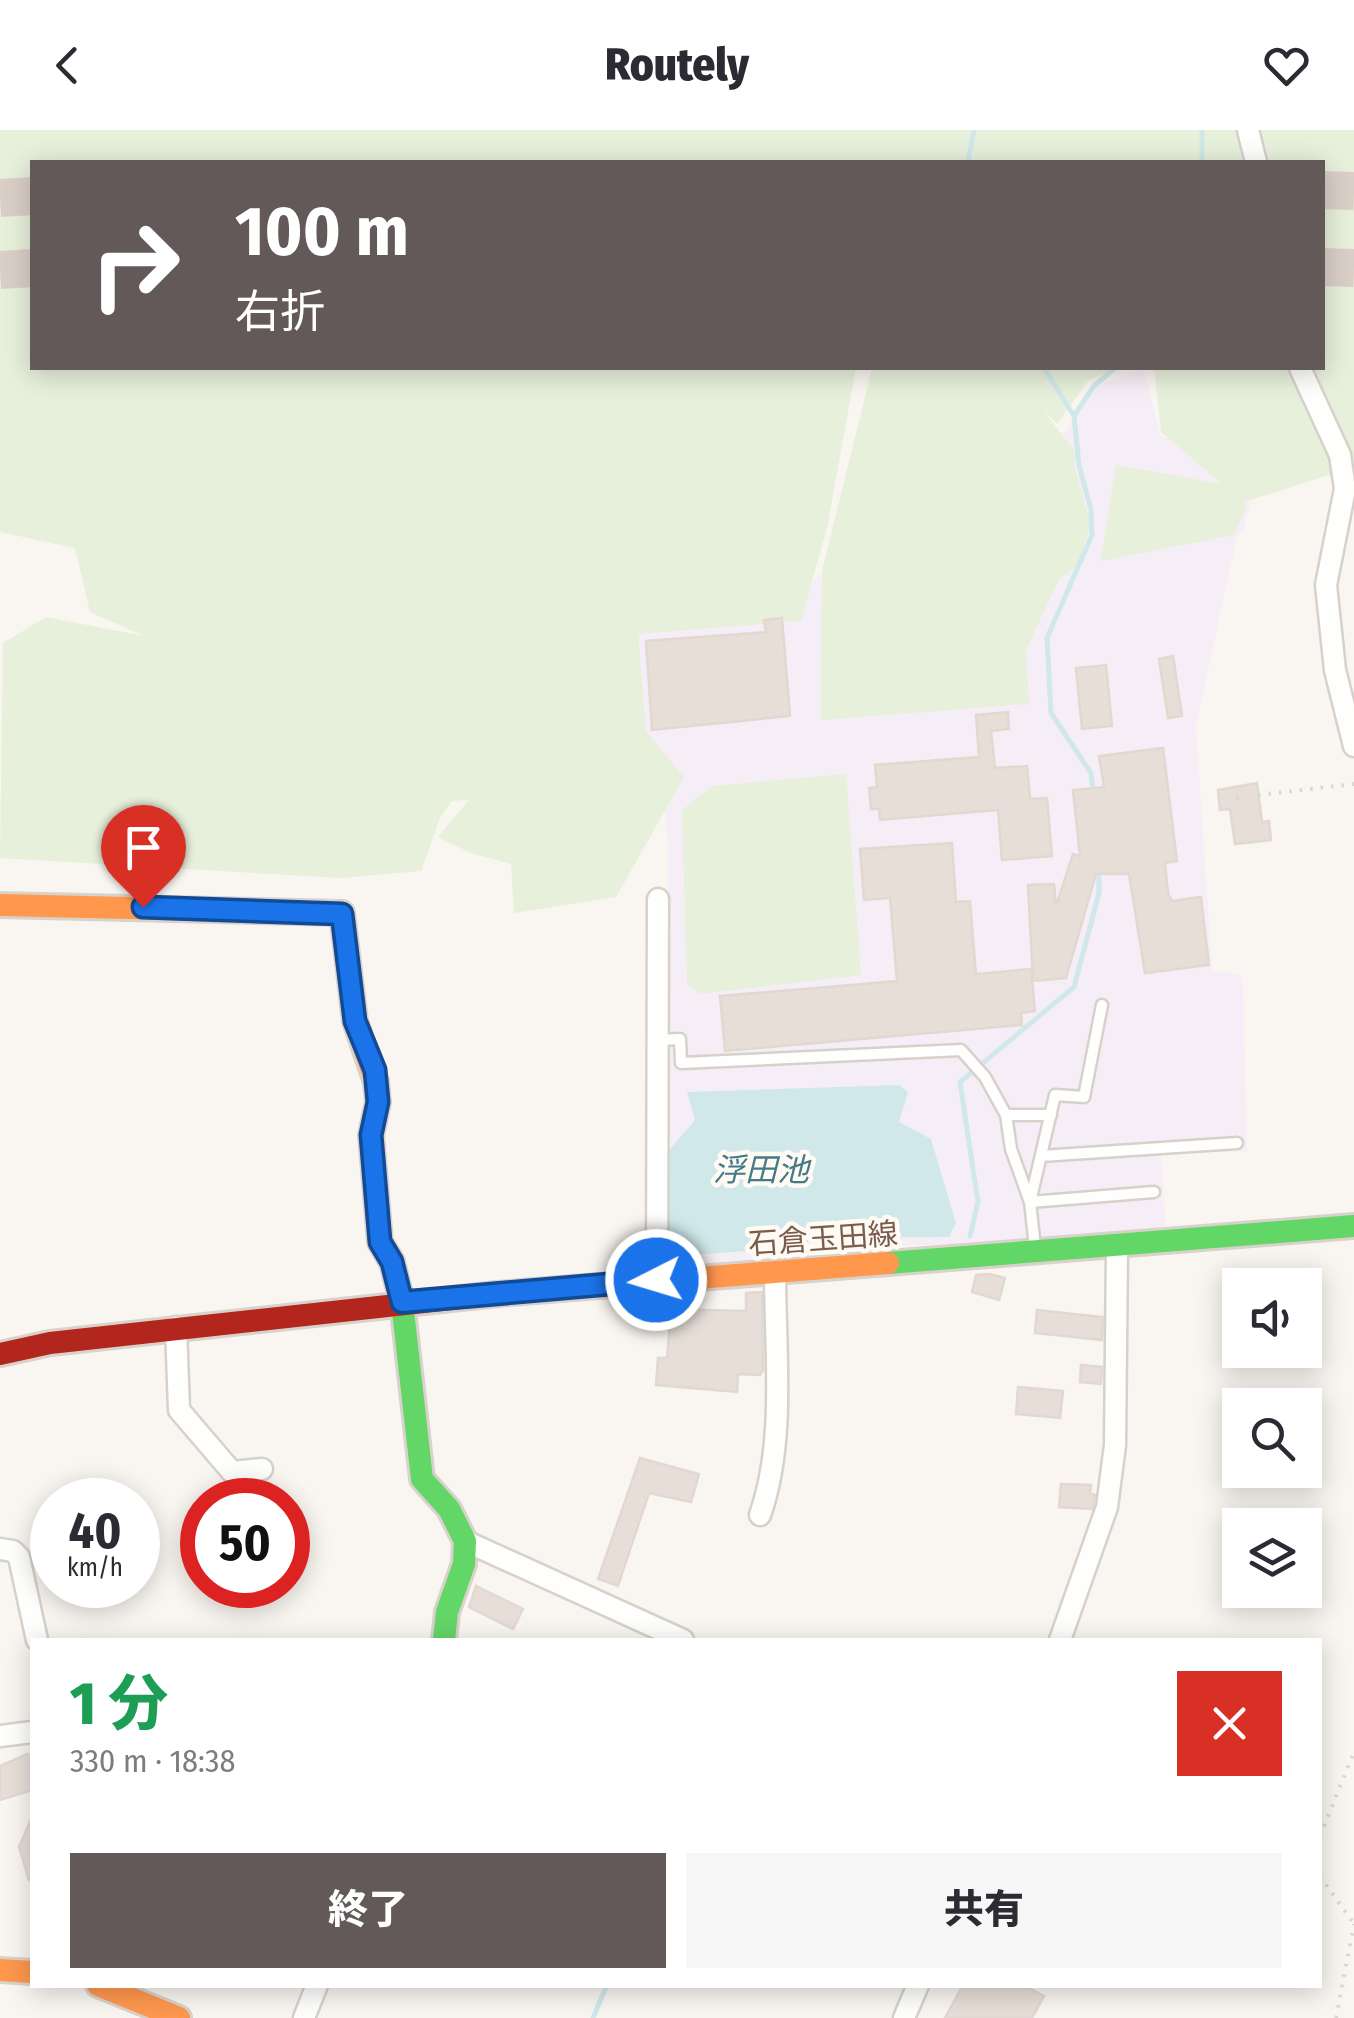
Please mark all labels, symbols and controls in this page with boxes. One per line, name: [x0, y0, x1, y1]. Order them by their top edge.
icon: back: [40, 38, 95, 93]
text: Routely: [605, 38, 749, 92]
icon: heart: [1259, 38, 1314, 93]
text: 100 m: [235, 190, 409, 274]
icon: right: [70, 200, 200, 330]
text: 右折: [235, 285, 325, 339]
pin: [101, 805, 186, 908]
icon: arrive: [116, 820, 171, 875]
water label: 浮田池: [713, 1151, 812, 1189]
street label: 石倉玉田線: [747, 1216, 899, 1262]
position arrow: [604, 1228, 708, 1332]
map controls: [1222, 1268, 1322, 1608]
button: sound: [1222, 1268, 1322, 1368]
button: search: [1222, 1388, 1322, 1488]
speed limit sign: 50: [180, 1478, 310, 1608]
text: 40: [68, 1501, 121, 1561]
button: layers: [1222, 1508, 1322, 1608]
text: km/h: [67, 1553, 123, 1583]
text: 1 分: [70, 1668, 168, 1740]
button: close: [1177, 1671, 1282, 1776]
text: 330 m · 18:38: [70, 1742, 235, 1780]
button: 終了: [70, 1853, 666, 1968]
button: 共有: [686, 1853, 1282, 1968]

